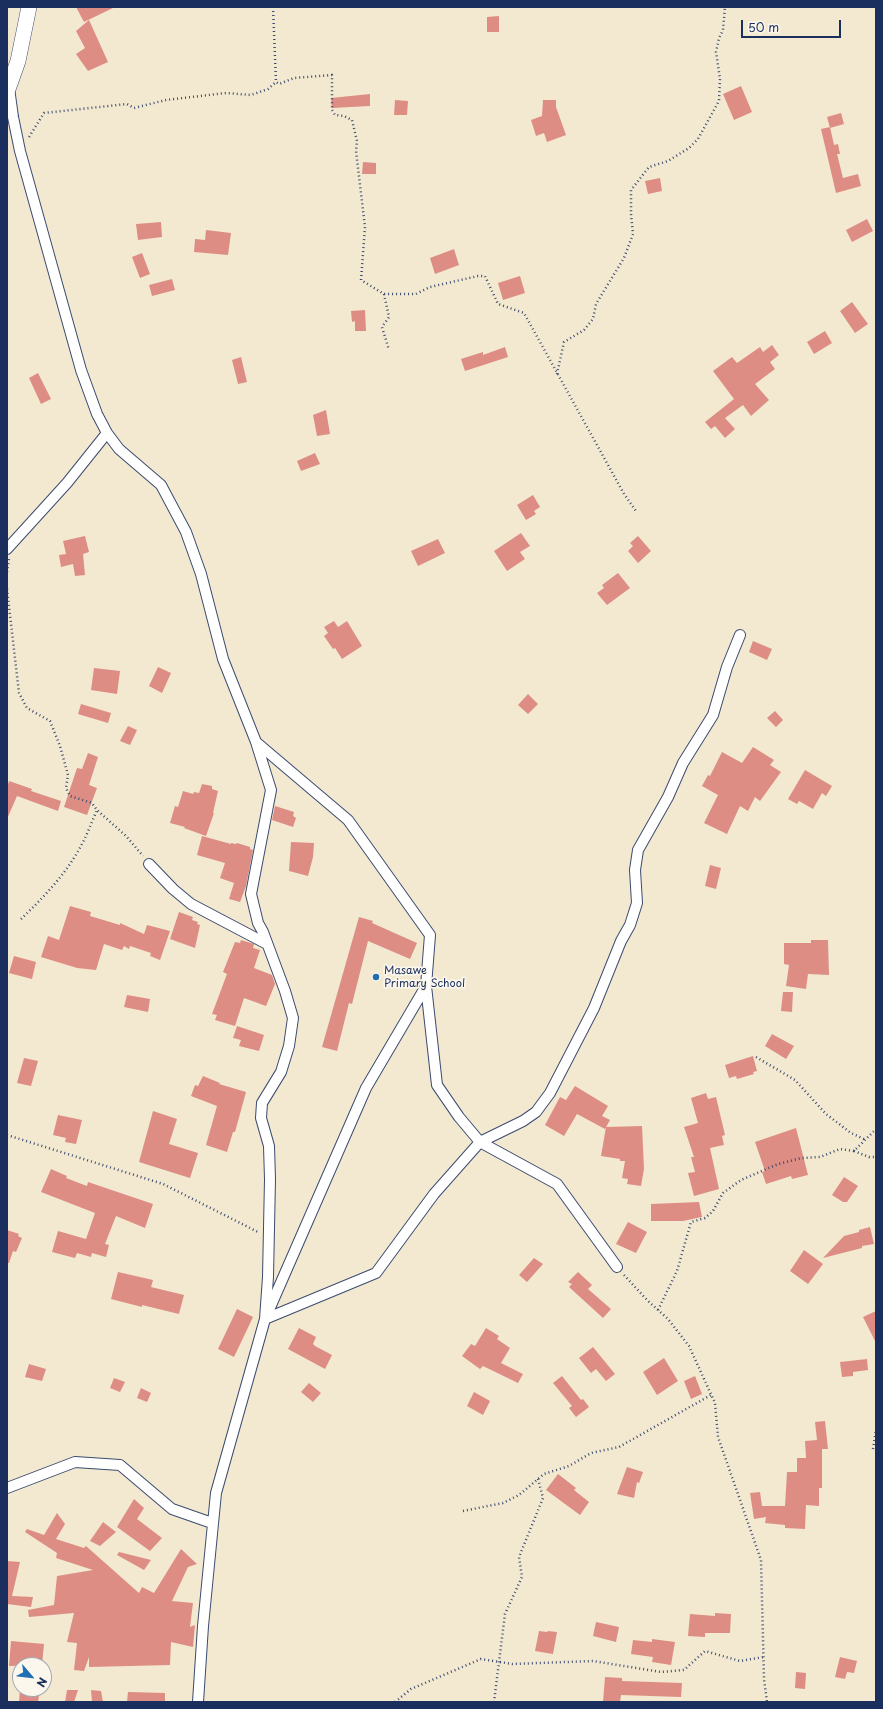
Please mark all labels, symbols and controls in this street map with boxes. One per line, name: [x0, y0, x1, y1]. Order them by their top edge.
scale bar: [743, 12, 843, 38]
text: 50 m: [748, 18, 779, 36]
place label: Masawe Primary School: [384, 964, 465, 990]
marker: Masawe Primary School: [371, 972, 381, 982]
north arrow: [12, 1657, 52, 1697]
text: N: [33, 1675, 52, 1690]

